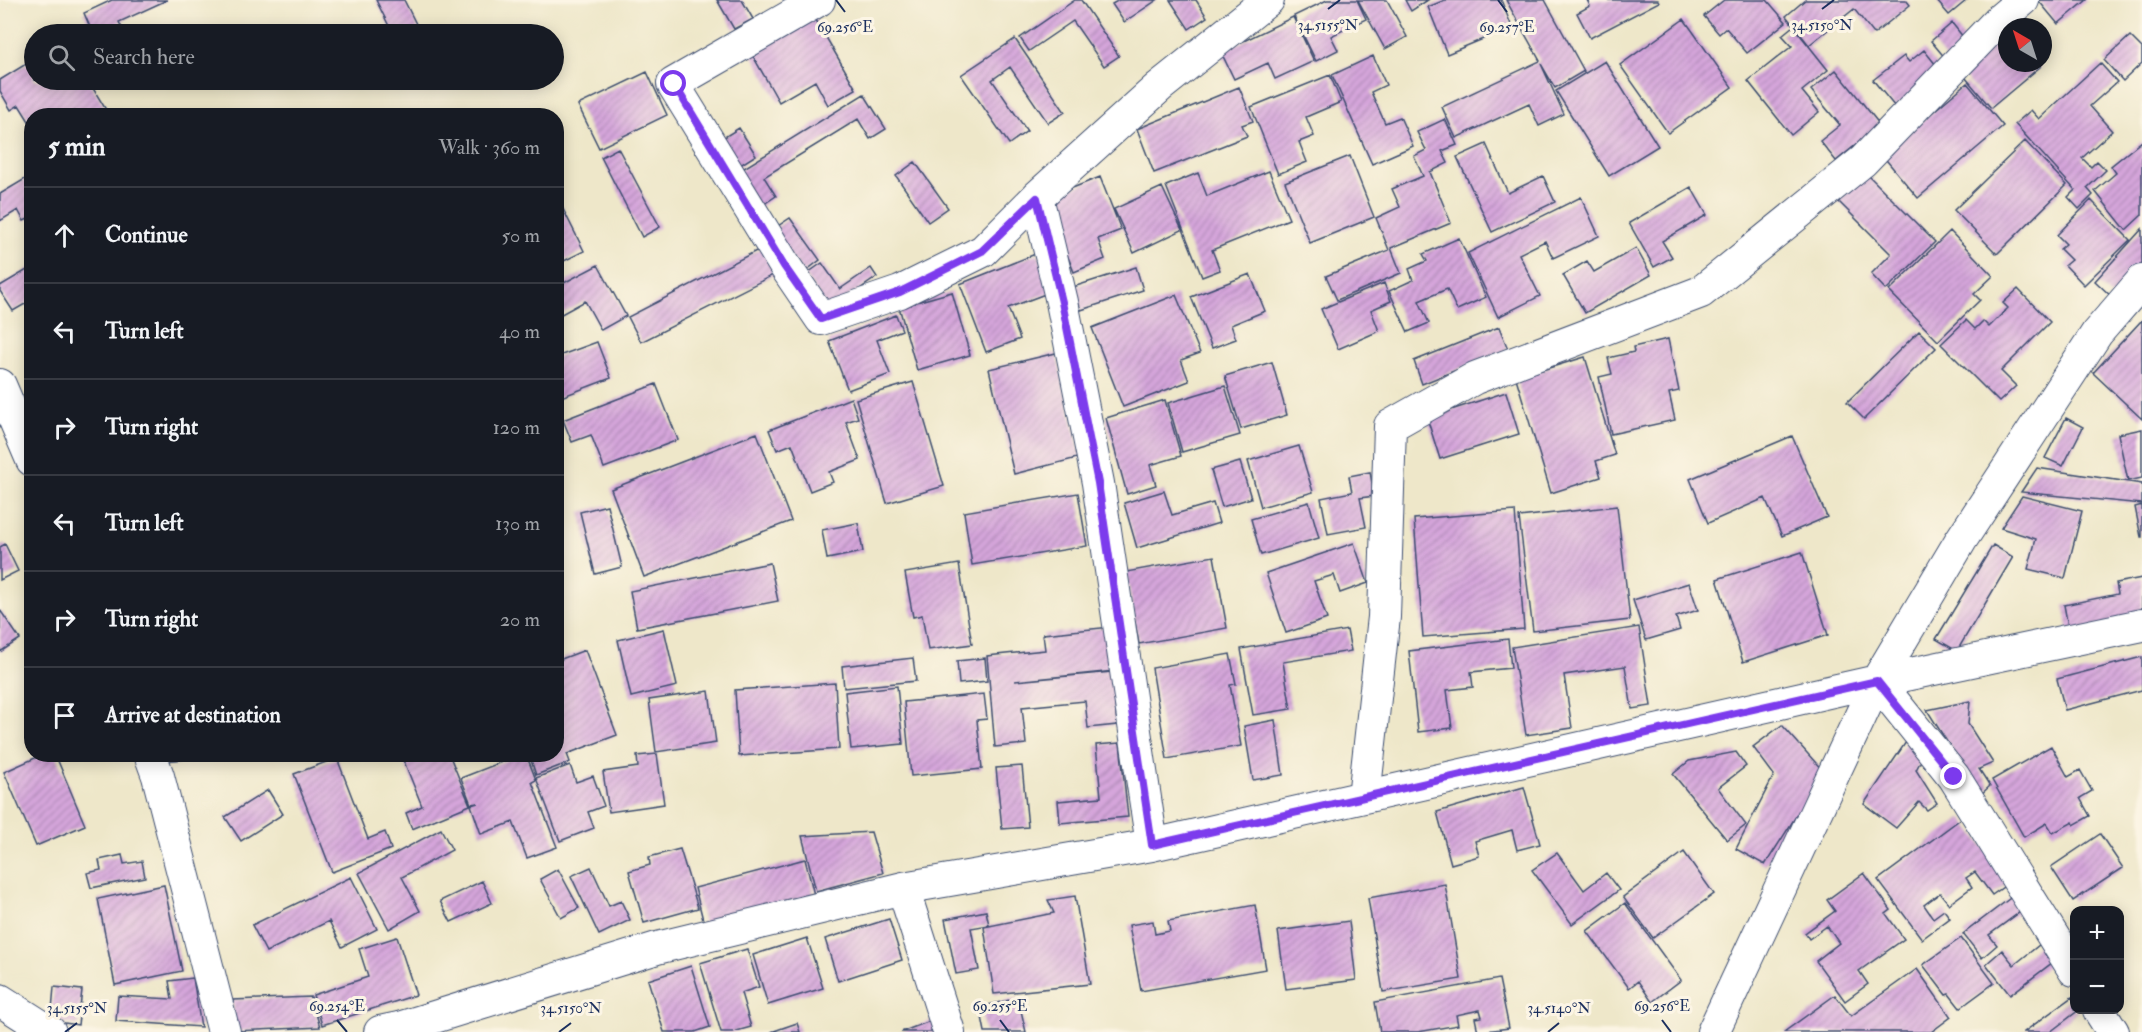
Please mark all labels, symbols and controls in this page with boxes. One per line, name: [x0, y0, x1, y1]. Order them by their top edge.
text: 34.5155°N: [1298, 16, 1359, 35]
text: 34.5150°N: [1791, 16, 1853, 35]
text: 69.256°E: [817, 18, 873, 37]
text: 69.257°E: [1479, 18, 1535, 37]
north arrow: [1998, 18, 2052, 72]
search box: [24, 24, 564, 90]
icon: search: [45, 41, 78, 74]
text: Search here: [93, 43, 195, 71]
route start: [660, 70, 686, 96]
text: 5 min: [48, 131, 105, 163]
text: Walk · 360 m: [438, 135, 540, 160]
icon: ahead: [48, 219, 81, 252]
text: Continue: [105, 221, 188, 249]
text: 50 m: [501, 223, 540, 248]
icon: left: [48, 315, 81, 348]
text: Turn left: [105, 317, 184, 345]
text: 40 m: [499, 319, 540, 344]
icon: right: [48, 411, 81, 444]
text: Turn right: [105, 413, 198, 441]
text: 120 m: [493, 415, 540, 440]
icon: left: [48, 507, 81, 540]
text: Turn left: [105, 509, 184, 537]
text: 130 m: [495, 511, 540, 536]
icon: right: [48, 603, 81, 636]
text: Turn right: [105, 605, 198, 633]
text: 20 m: [500, 607, 540, 632]
icon: arrive: [48, 699, 81, 732]
text: Arrive at destination: [105, 701, 281, 729]
route end: [1940, 763, 1966, 789]
map controls: [2070, 906, 2124, 1014]
button: +: [2070, 906, 2124, 960]
button: −: [2070, 960, 2124, 1014]
text: 69.254°E: [309, 997, 365, 1016]
text: 69.255°E: [973, 997, 1028, 1016]
text: 69.256°E: [1634, 997, 1690, 1016]
text: 34.5155°N: [47, 999, 108, 1018]
text: 34.5150°N: [540, 999, 602, 1018]
text: 34.5140°N: [1527, 999, 1591, 1018]

